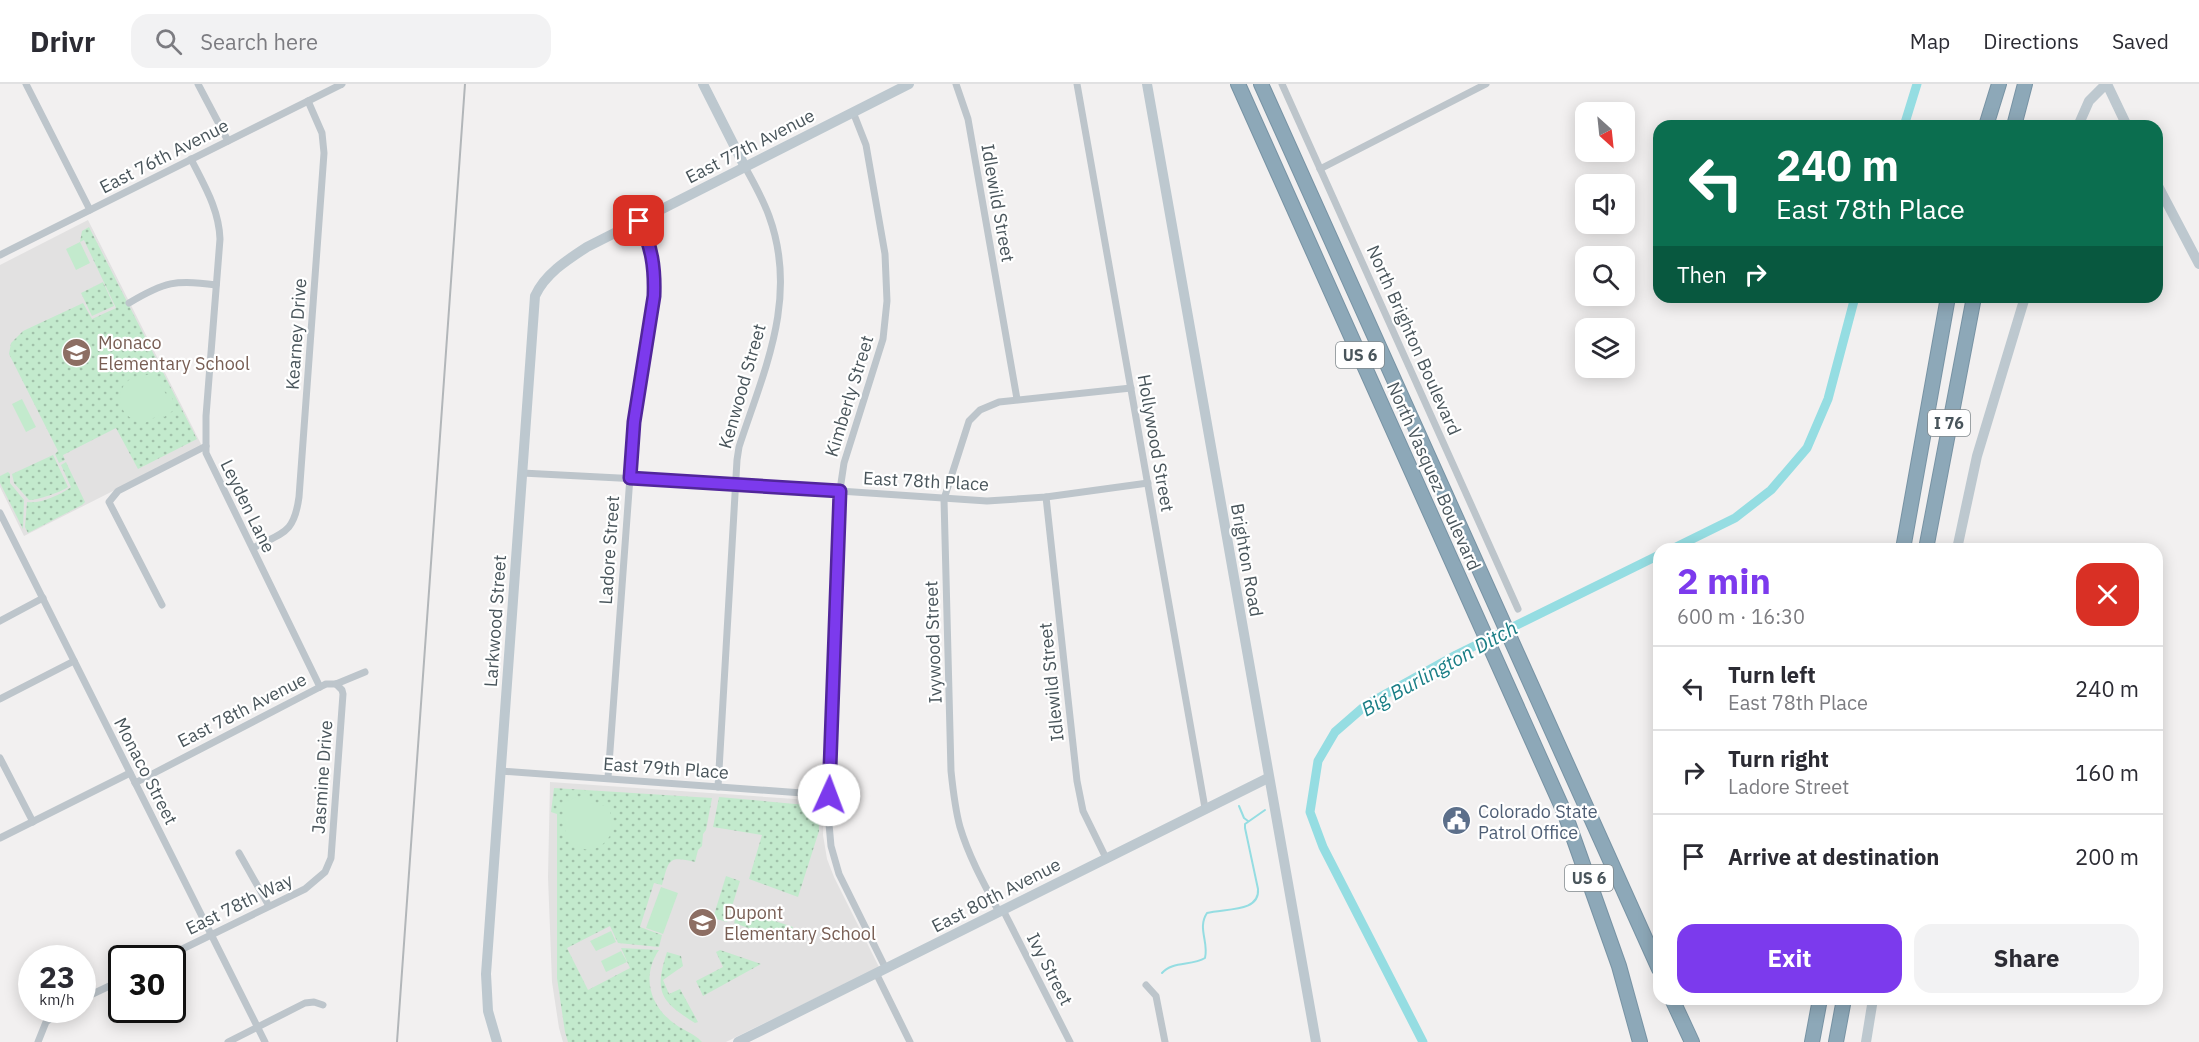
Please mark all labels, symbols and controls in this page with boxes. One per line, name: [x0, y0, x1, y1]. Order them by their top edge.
search box: [131, 14, 551, 68]
text: Drivr: [30, 23, 95, 60]
icon: search: [152, 25, 185, 58]
text: Search here: [200, 27, 318, 56]
text: Map: [1910, 27, 1950, 55]
text: Directions: [1983, 27, 2079, 55]
text: Saved: [2112, 27, 2169, 55]
north arrow: [1575, 102, 1635, 162]
map controls: [1575, 102, 1635, 378]
street label: East 77th Avenue: [682, 104, 818, 188]
street label: East 76th Avenue: [96, 114, 232, 198]
text: 240 m: [1776, 138, 1899, 193]
street label: Idlewild Street: [976, 142, 1020, 264]
icon: left: [1677, 144, 1755, 222]
button: sound: [1575, 174, 1635, 234]
text: East 78th Place: [1776, 191, 1965, 226]
pin: [613, 195, 664, 246]
icon: arrive: [622, 204, 655, 237]
street label: North Brighton Boulevard: [1362, 241, 1466, 439]
button: search: [1575, 246, 1635, 306]
icon: right: [1739, 258, 1772, 291]
text: Then: [1677, 260, 1727, 289]
street label: Kearney Drive: [281, 277, 311, 391]
button: layers: [1575, 318, 1635, 378]
street label: Kenwood Street: [713, 321, 771, 451]
place label: Monaco Elementary School: [98, 331, 250, 375]
street label: Kimberly Street: [820, 332, 878, 460]
school or university icon: Monaco Elementary School: [61, 336, 93, 368]
road number: US 6: [1336, 342, 1384, 368]
street label: Hollywood Street: [1133, 372, 1179, 514]
street label: North Vasquez Boulevard: [1382, 378, 1486, 574]
road number: I 76: [1928, 410, 1970, 436]
street label: Leyden Lane: [216, 456, 281, 557]
street label: East 78th Place: [863, 466, 990, 496]
street label: Ladore Street: [594, 495, 624, 605]
street label: Brighton Road: [1226, 501, 1268, 619]
street label: Larkwood Street: [479, 554, 511, 688]
text: 2 min: [1677, 557, 1771, 604]
button: close: [2076, 563, 2139, 626]
street label: Ivywood Street: [919, 580, 947, 704]
text: 600 m · 16:30: [1677, 603, 1805, 630]
water label: Big Burlington Ditch: [1356, 614, 1522, 722]
street label: Idlewild Street: [1033, 621, 1069, 743]
text: Turn left: [1728, 660, 1816, 689]
street label: East 78th Avenue: [174, 668, 310, 752]
icon: left: [1677, 672, 1710, 705]
text: 240 m: [2075, 674, 2139, 703]
text: East 78th Place: [1728, 689, 1868, 716]
street label: Monaco Street: [109, 714, 183, 828]
street label: Jasmine Drive: [307, 719, 337, 835]
text: Turn right: [1728, 744, 1829, 773]
street label: East 79th Place: [602, 752, 730, 784]
icon: right: [1677, 756, 1710, 789]
text: 160 m: [2075, 758, 2139, 787]
position arrow: [797, 763, 861, 827]
text: Ladore Street: [1728, 773, 1849, 800]
place label: Colorado State Patrol Office: [1478, 800, 1598, 844]
public building icon: Colorado State Patrol Office: [1441, 805, 1473, 837]
icon: arrive: [1677, 840, 1710, 873]
text: Arrive at destination: [1728, 842, 1939, 871]
text: 200 m: [2075, 842, 2139, 871]
street label: East 80th Avenue: [928, 853, 1064, 937]
road number: US 6: [1565, 865, 1613, 891]
street label: East 78th Way: [182, 868, 296, 940]
place label: Dupont Elementary School: [724, 901, 876, 945]
school or university icon: Dupont Elementary School: [687, 906, 719, 938]
button: Exit: [1677, 924, 1902, 993]
button: Share: [1914, 924, 2139, 993]
street label: Ivy Street: [1022, 929, 1078, 1009]
speed limit sign: 30: [108, 945, 186, 1023]
text: 23: [39, 957, 75, 996]
text: km/h: [39, 990, 75, 1009]

